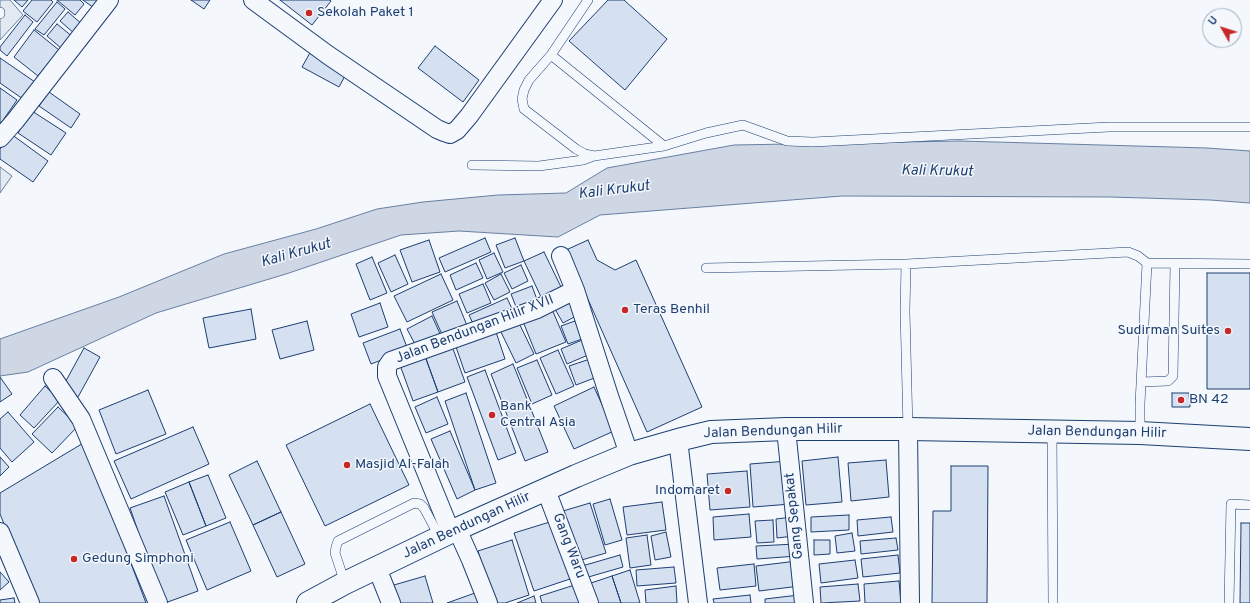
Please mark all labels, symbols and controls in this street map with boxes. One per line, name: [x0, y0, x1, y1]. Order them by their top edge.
place label: Sekolah Paket 1: [317, 5, 414, 21]
marker: Sekolah Paket 1: [304, 8, 314, 18]
north arrow: [1202, 8, 1242, 48]
text: U: [1206, 14, 1221, 29]
water label: Kali Krukut: [901, 162, 973, 182]
water label: Kali Krukut: [577, 178, 651, 204]
water label: Kali Krukut: [259, 235, 333, 273]
street label: Jalan Bendungan Hilir XVII: [394, 292, 556, 368]
place label: Teras Benhil: [633, 302, 710, 318]
marker: Teras Benhil: [620, 305, 630, 315]
place label: Sudirman Suites: [1117, 323, 1220, 339]
marker: Sudirman Suites: [1223, 326, 1233, 336]
place label: BN 42: [1189, 392, 1229, 408]
marker: BN 42: [1176, 395, 1186, 405]
place label: Bank Central Asia: [500, 399, 576, 432]
marker: Bank Central Asia: [487, 410, 497, 420]
street label: Jalan Bendungan Hilir: [703, 421, 843, 443]
street label: Jalan Bendungan Hilir: [1027, 423, 1167, 443]
place label: Masjid Al-Falah: [355, 457, 450, 473]
marker: Masjid Al-Falah: [342, 460, 352, 470]
street label: Gang Sepakat: [782, 472, 808, 560]
place label: Indomaret: [655, 483, 720, 499]
marker: Indomaret: [723, 486, 733, 496]
street label: Jalan Bendungan Hilir: [400, 489, 534, 563]
street label: Gang Waru: [548, 511, 588, 581]
place label: Gedung Simphoni: [82, 551, 194, 567]
marker: Gedung Simphoni: [69, 554, 79, 564]

